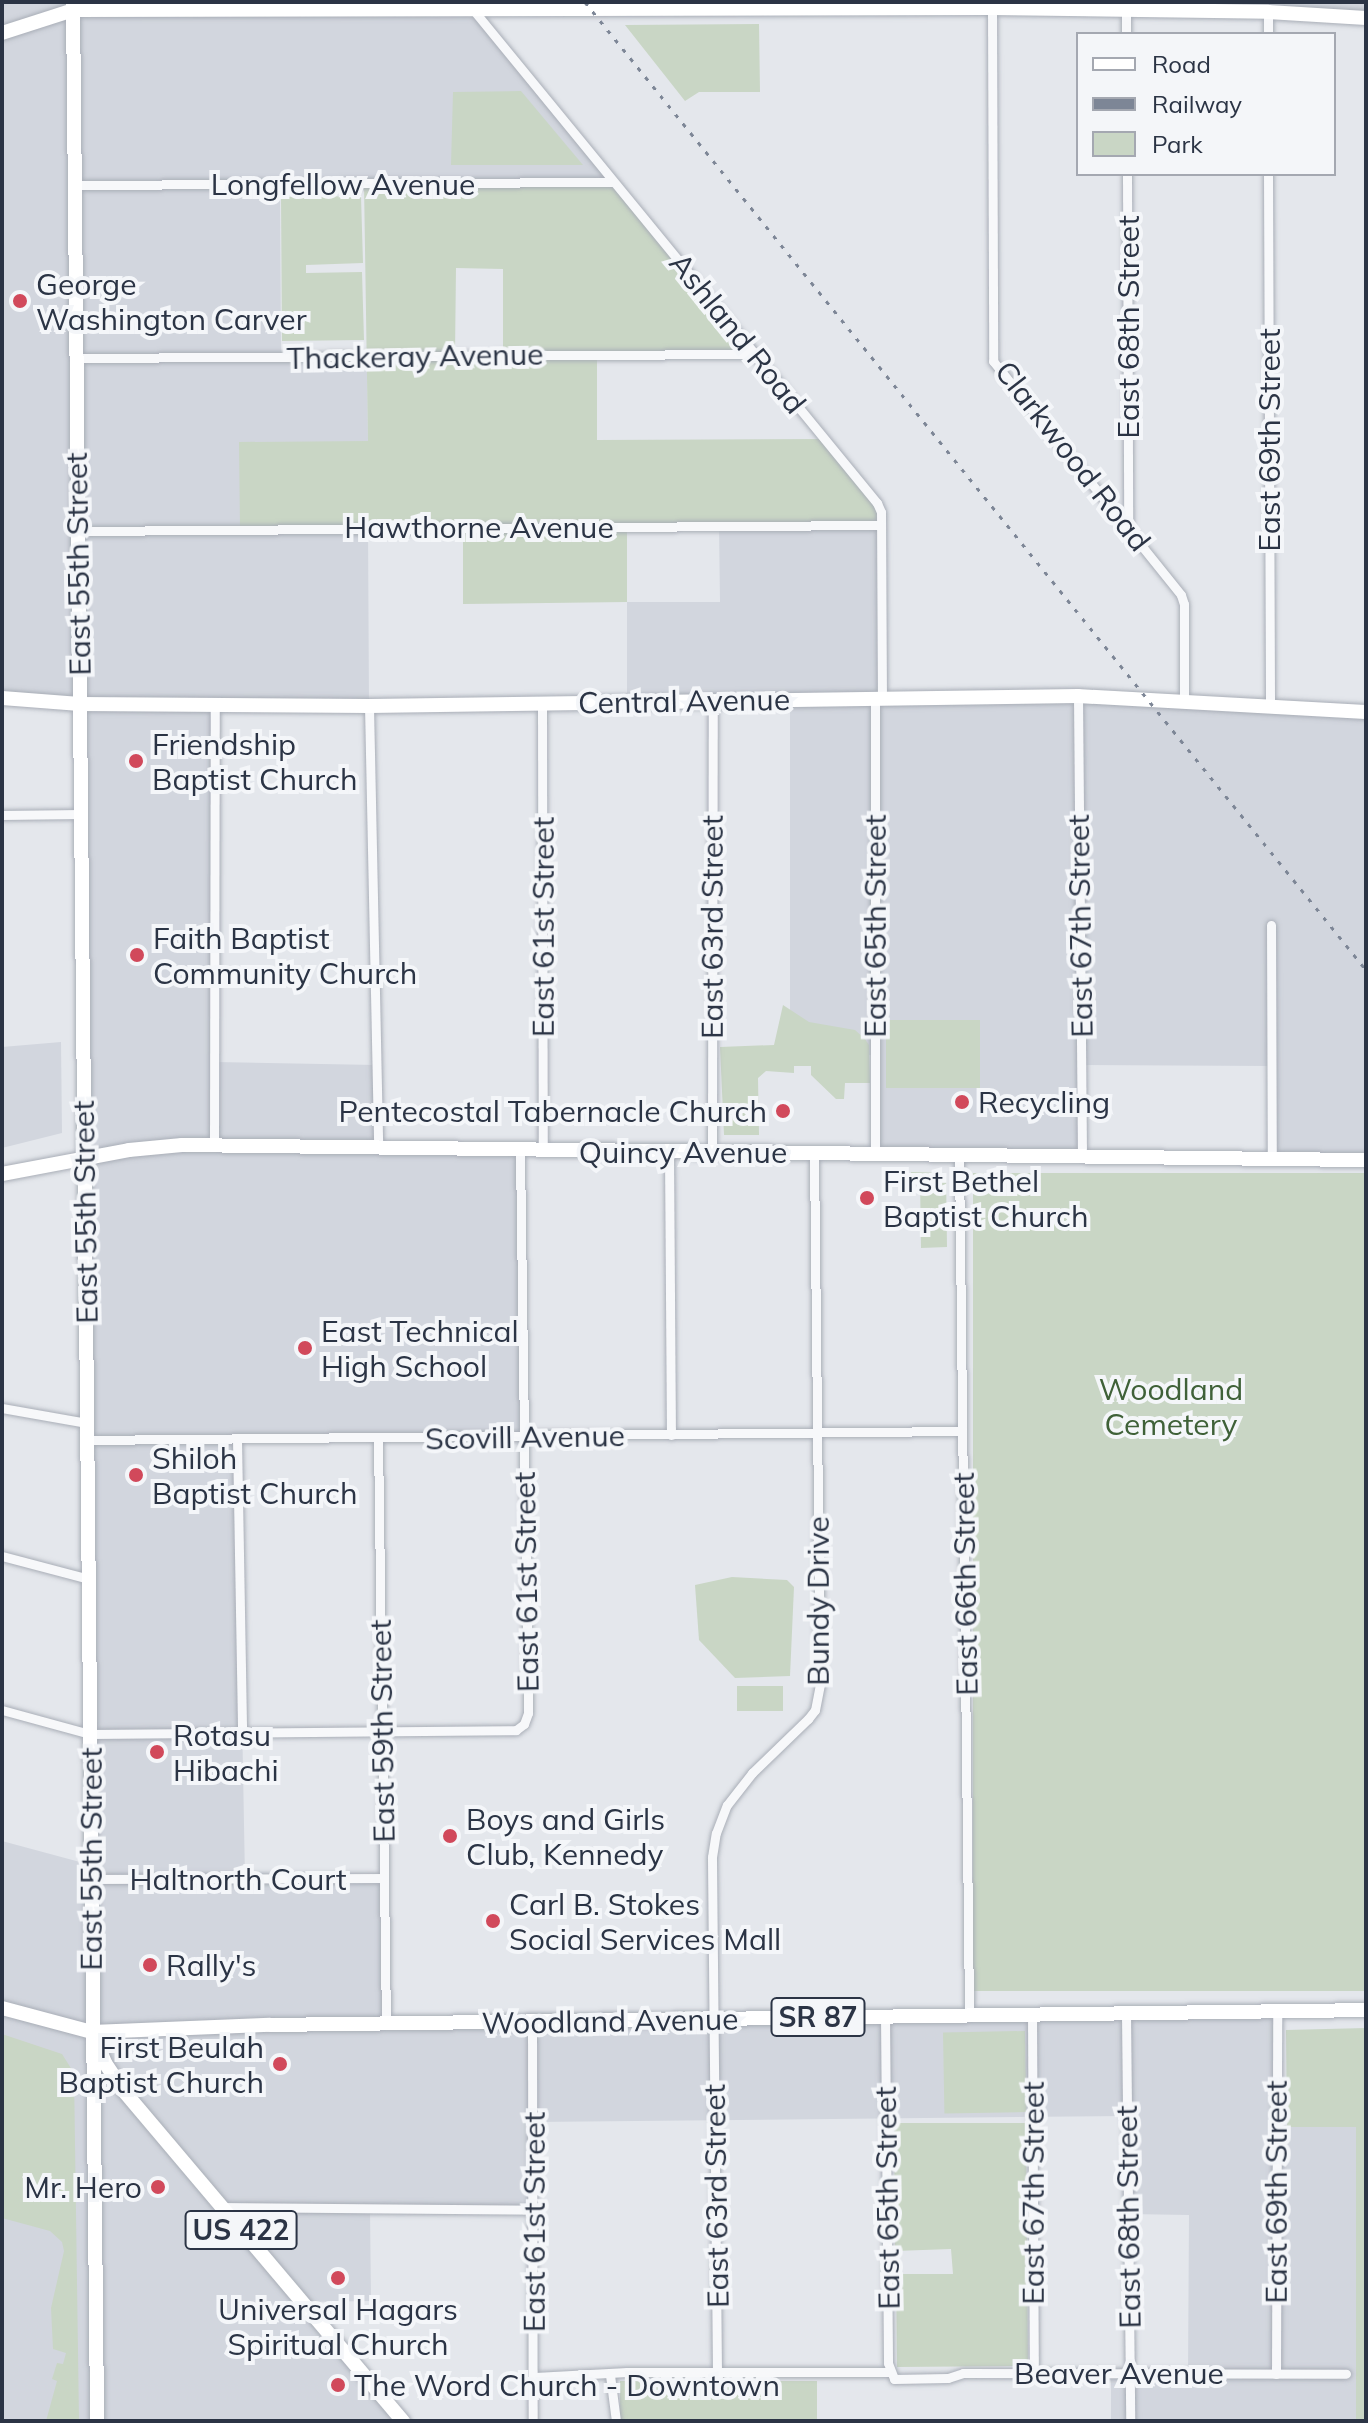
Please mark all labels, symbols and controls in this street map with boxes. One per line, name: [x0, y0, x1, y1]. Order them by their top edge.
legend: [1076, 32, 1336, 176]
text: Road: [1152, 49, 1211, 79]
text: Railway: [1152, 89, 1242, 119]
text: Park: [1152, 129, 1203, 159]
street label: Longfellow Avenue: [211, 166, 475, 202]
street label: East 68th Street: [1110, 215, 1146, 439]
street label: Ashland Road: [662, 245, 814, 421]
place label: George Washington Carver: [36, 266, 307, 336]
marker: George Washington Carver: [11, 292, 29, 310]
street label: East 69th Street: [1251, 328, 1287, 552]
street label: Thackeray Avenue: [286, 336, 544, 376]
street label: Clarkwood Road: [988, 354, 1158, 558]
street label: East 55th Street: [58, 452, 98, 676]
street label: Hawthorne Avenue: [344, 509, 614, 545]
street label: Central Avenue: [578, 681, 790, 721]
place label: Friendship Baptist Church: [152, 726, 357, 796]
marker: Friendship Baptist Church: [127, 752, 145, 770]
street label: East 65th Street: [857, 814, 893, 1038]
street label: East 67th Street: [1060, 814, 1100, 1038]
street label: East 63rd Street: [694, 815, 730, 1039]
street label: East 61st Street: [525, 817, 561, 1037]
place label: Faith Baptist Community Church: [153, 920, 417, 990]
marker: Faith Baptist Community Church: [128, 946, 146, 964]
place label: Recycling: [978, 1084, 1110, 1120]
place label: Pentecostal Tabernacle Church: [338, 1093, 767, 1129]
marker: Recycling: [953, 1093, 971, 1111]
street label: East 55th Street: [65, 1100, 105, 1324]
marker: Pentecostal Tabernacle Church: [774, 1102, 792, 1120]
street label: Quincy Avenue: [579, 1134, 787, 1170]
place label: First Bethel Baptist Church: [883, 1163, 1088, 1234]
marker: First Bethel Baptist Church: [858, 1189, 876, 1207]
place label: East Technical High School: [321, 1313, 519, 1384]
marker: East Technical High School: [296, 1339, 314, 1357]
park label: Woodland Cemetery: [1099, 1371, 1243, 1442]
street label: Scovill Avenue: [425, 1417, 625, 1457]
place label: Shiloh Baptist Church: [152, 1440, 357, 1510]
marker: Shiloh Baptist Church: [127, 1466, 145, 1484]
street label: East 61st Street: [506, 1471, 546, 1693]
street label: East 66th Street: [945, 1472, 985, 1696]
street label: Bundy Drive: [800, 1516, 836, 1686]
street label: East 59th Street: [362, 1619, 402, 1843]
place label: Rotasu Hibachi: [173, 1717, 279, 1788]
marker: Rotasu Hibachi: [148, 1743, 166, 1761]
street label: East 55th Street: [73, 1747, 109, 1971]
place label: Boys and Girls Club, Kennedy: [466, 1801, 665, 1872]
marker: Boys and Girls Club, Kennedy: [441, 1827, 459, 1845]
street label: Haltnorth Court: [129, 1861, 347, 1897]
place label: Carl B. Stokes Social Services Mall: [509, 1886, 781, 1956]
marker: Carl B. Stokes Social Services Mall: [484, 1912, 502, 1930]
place label: Rally's: [166, 1947, 256, 1983]
marker: Rally's: [141, 1956, 159, 1974]
road number: SR 87: [770, 1993, 866, 2041]
street label: Woodland Avenue: [481, 2001, 739, 2041]
place label: First Beulah Baptist Church: [59, 2029, 264, 2100]
marker: First Beulah Baptist Church: [271, 2055, 289, 2073]
street label: East 69th Street: [1258, 2080, 1294, 2304]
street label: East 67th Street: [1015, 2081, 1051, 2305]
street label: East 63rd Street: [696, 2084, 736, 2308]
street label: East 65th Street: [867, 2086, 907, 2310]
street label: East 68th Street: [1108, 2105, 1148, 2329]
street label: East 61st Street: [516, 2112, 552, 2332]
place label: Mr. Hero: [24, 2169, 142, 2205]
marker: Mr. Hero: [149, 2178, 167, 2196]
road number: US 422: [183, 2206, 299, 2254]
marker: Universal Hagars Spiritual Church: [329, 2269, 347, 2287]
place label: Universal Hagars Spiritual Church: [218, 2291, 458, 2362]
street label: Beaver Avenue: [1014, 2355, 1224, 2391]
place label: The Word Church - Downtown: [354, 2367, 780, 2403]
marker: The Word Church - Downtown: [329, 2376, 347, 2394]

